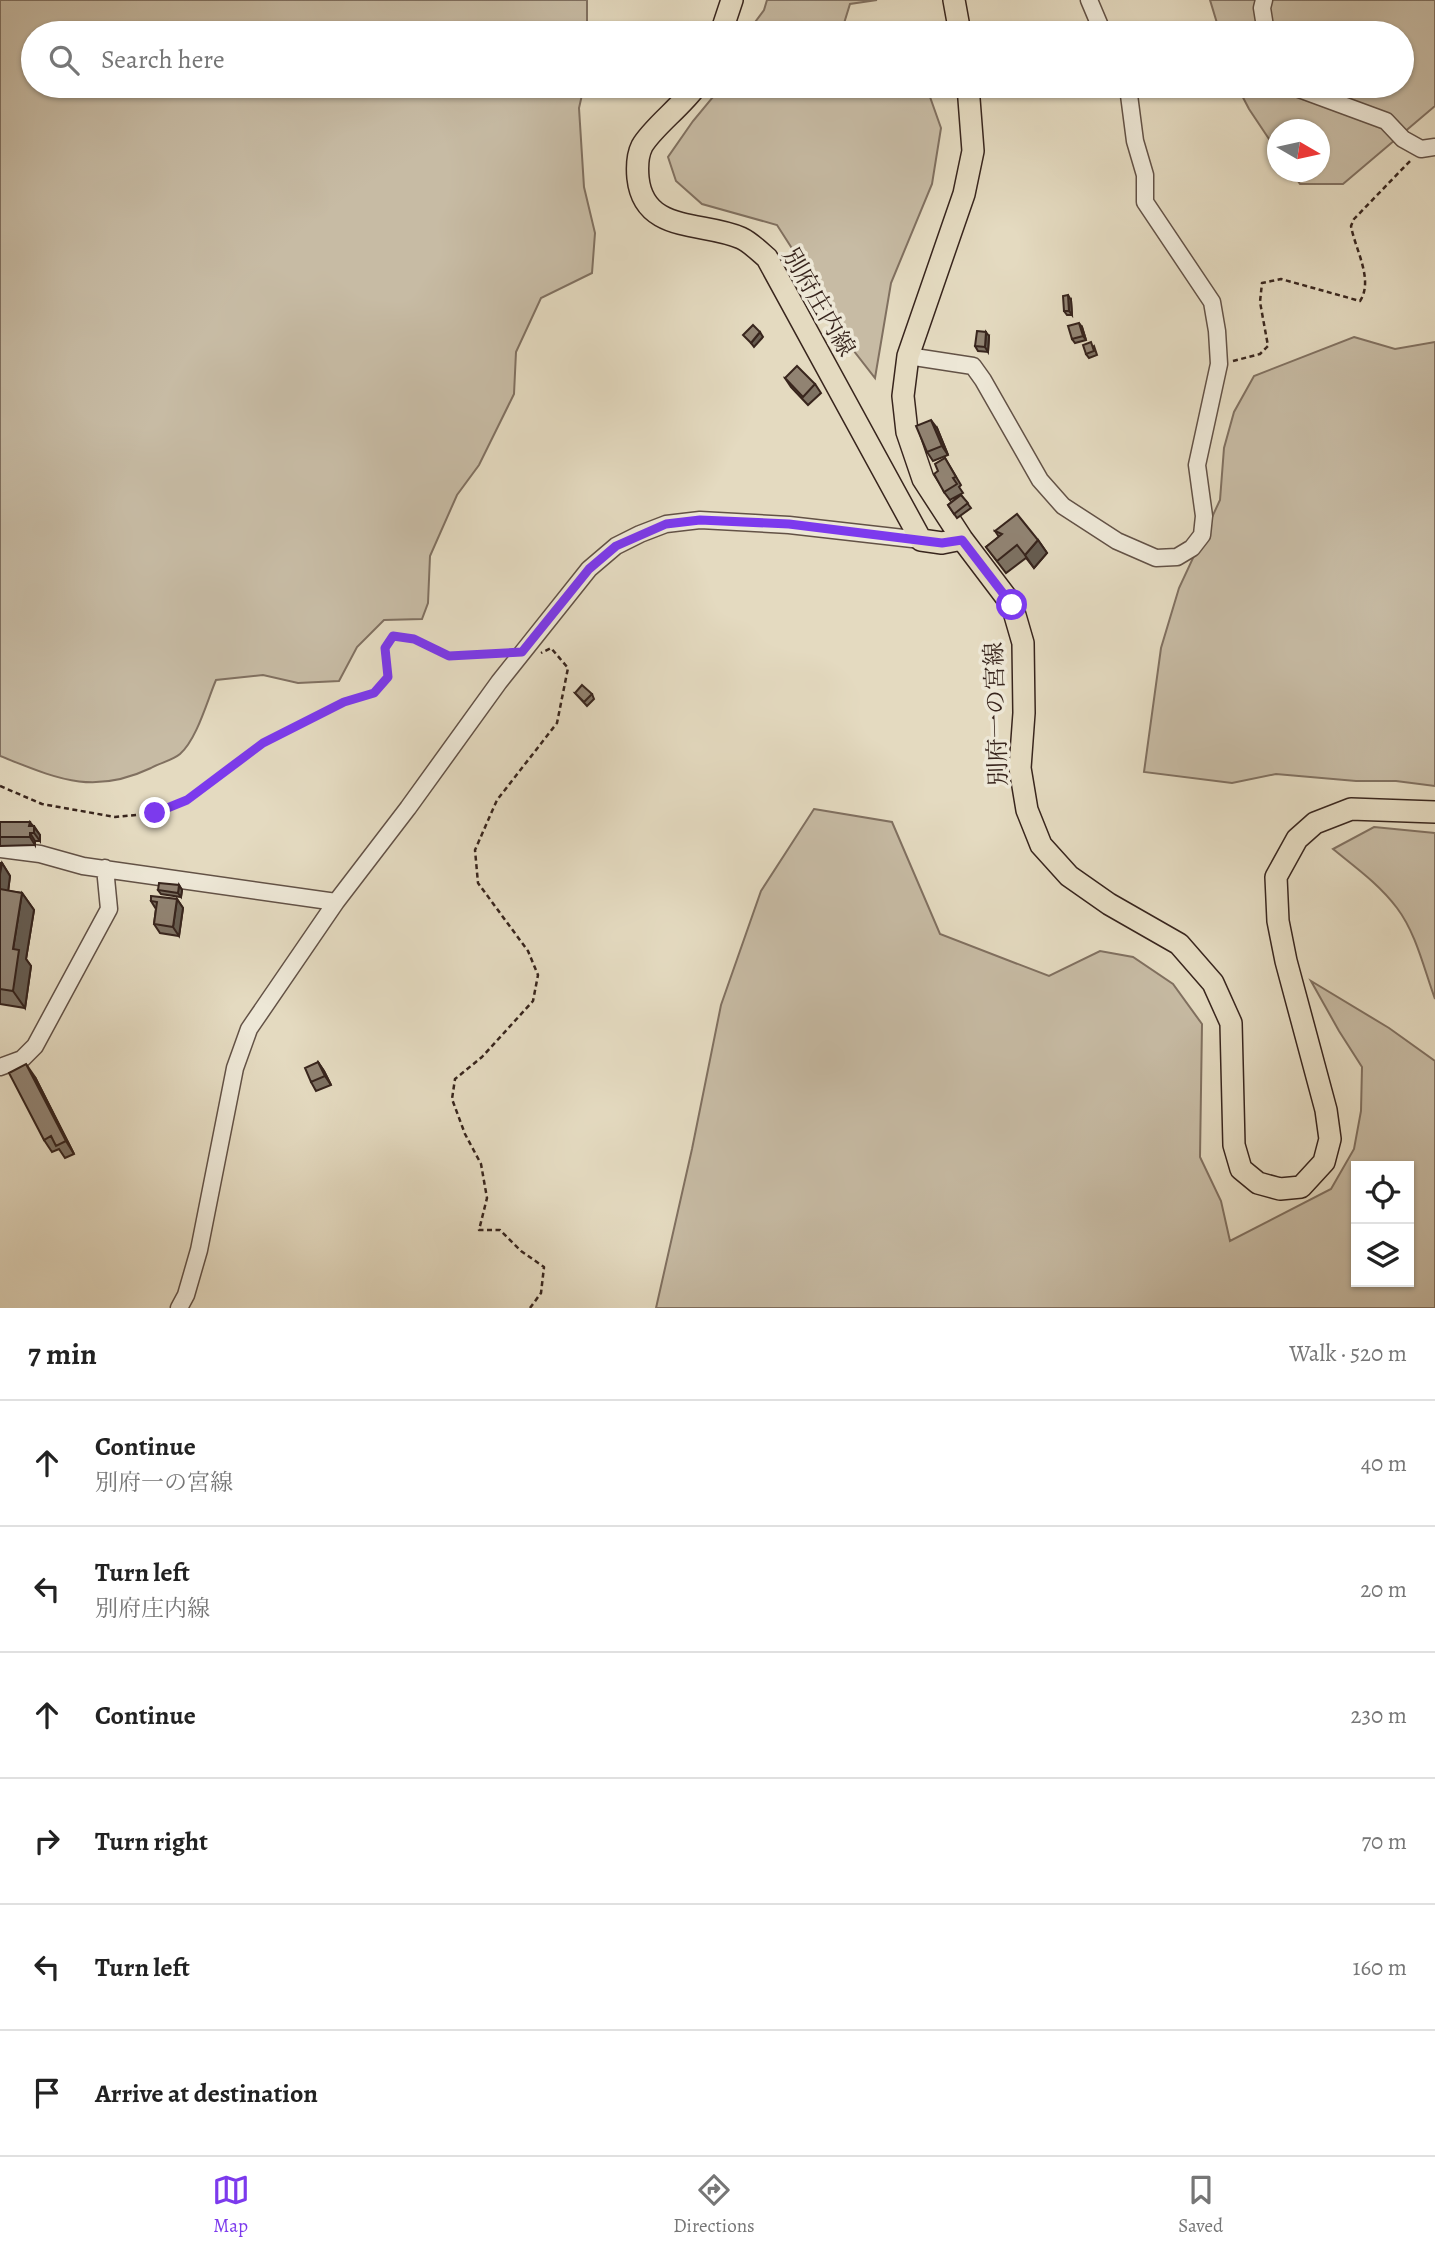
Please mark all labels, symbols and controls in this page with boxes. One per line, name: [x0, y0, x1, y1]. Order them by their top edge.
search box: [21, 21, 1414, 98]
icon: search: [45, 41, 83, 79]
text: Search here: [101, 42, 225, 77]
north arrow: [1267, 119, 1330, 182]
street label: 別府庄内線: [775, 242, 863, 362]
route start: [996, 589, 1027, 620]
street label: 別府一の宮線: [977, 641, 1015, 787]
route end: [139, 797, 170, 828]
map controls: [1351, 1161, 1414, 1287]
button: locate: [1351, 1161, 1414, 1224]
button: layers: [1351, 1224, 1414, 1287]
text: 7 min: [28, 1334, 97, 1374]
text: Walk · 520 m: [1289, 1338, 1407, 1369]
text: Continue: [95, 1429, 196, 1464]
icon: ahead: [28, 1444, 66, 1482]
text: 40 m: [1361, 1448, 1407, 1479]
text: 別府一の宮線: [95, 1467, 233, 1498]
text: Turn left: [95, 1555, 190, 1590]
icon: left: [28, 1570, 66, 1608]
text: 20 m: [1360, 1574, 1407, 1605]
text: 別府庄内線: [95, 1593, 210, 1624]
icon: ahead: [28, 1696, 66, 1734]
text: Continue: [95, 1698, 196, 1733]
text: 230 m: [1351, 1700, 1407, 1731]
icon: right: [28, 1822, 66, 1860]
text: Turn right: [95, 1824, 208, 1859]
text: 70 m: [1361, 1826, 1407, 1857]
icon: left: [28, 1948, 66, 1986]
text: Turn left: [95, 1950, 190, 1985]
text: 160 m: [1353, 1952, 1407, 1983]
icon: arrive: [28, 2074, 66, 2112]
text: Arrive at destination: [95, 2076, 318, 2111]
tab: Map: [212, 2171, 250, 2239]
tab: Directions: [673, 2171, 755, 2239]
tab: Saved: [1178, 2171, 1223, 2239]

